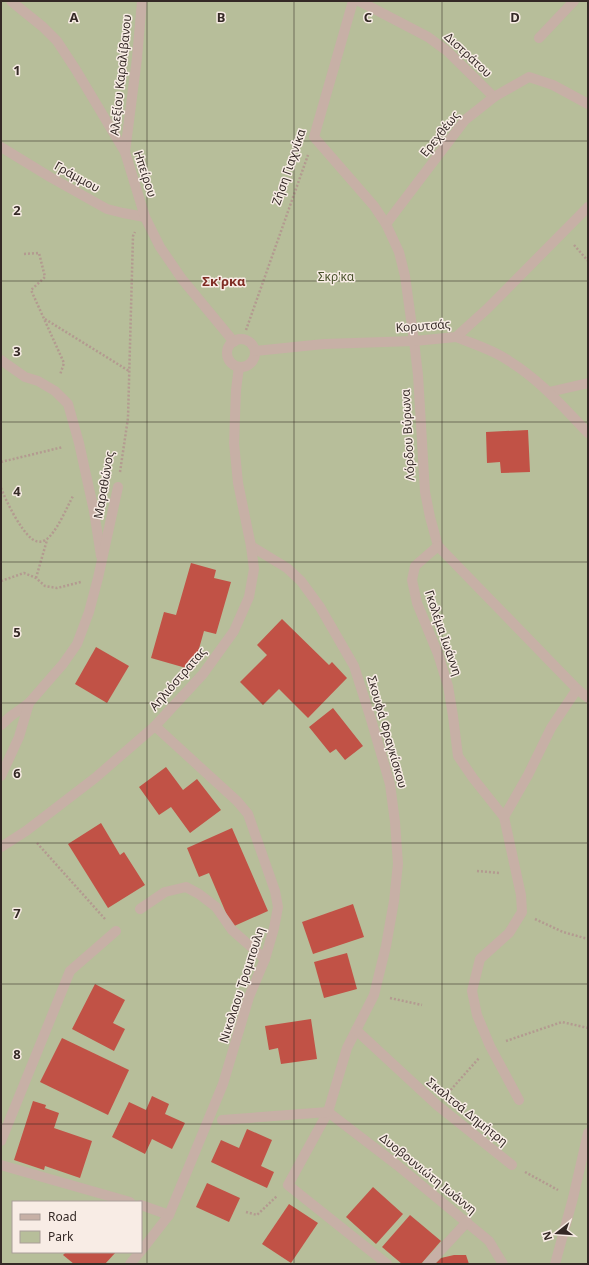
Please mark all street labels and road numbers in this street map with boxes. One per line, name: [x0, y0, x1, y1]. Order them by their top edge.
street label: Αλεξίου Καραλίβανου: [106, 14, 135, 136]
street label: Διστράτου: [441, 28, 496, 81]
street label: Ερεχθέως: [416, 107, 463, 160]
street label: Ζήση Γιαχνίκα: [268, 126, 310, 207]
street label: Ηπείρου: [130, 148, 161, 199]
street label: Γράμμου: [52, 157, 103, 196]
street label: Κορυτσάς: [395, 315, 451, 336]
street label: Λόρδου Βύρωνα: [397, 388, 418, 481]
street label: Μαραθώνος: [89, 450, 118, 520]
street label: Γκολέμα Ιωάννη: [421, 588, 466, 678]
street label: Αηλιόστρατας: [145, 643, 210, 714]
street label: Σκουφά Φραγκίσκου: [363, 674, 412, 790]
street label: Νικολαου Τρομπουλη: [215, 925, 268, 1045]
street label: Σκαλτσά Δημήτρη: [423, 1073, 512, 1150]
street label: Δυοβουνιώτη Ιωάννη: [376, 1129, 480, 1218]

